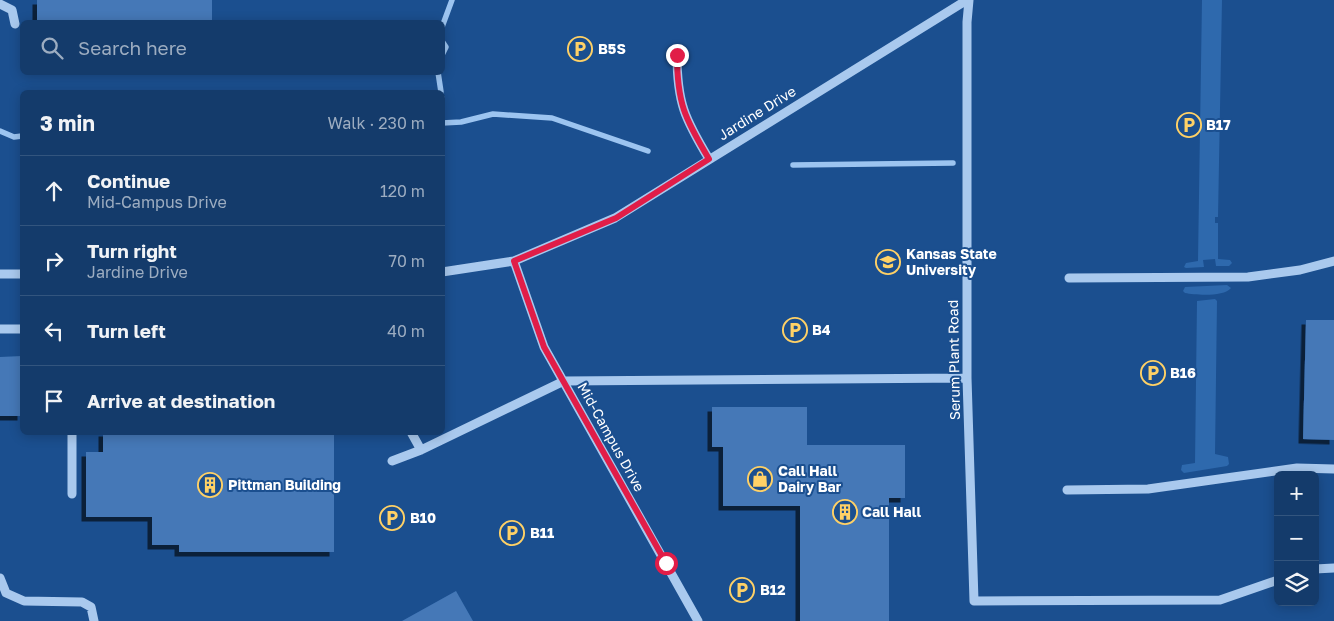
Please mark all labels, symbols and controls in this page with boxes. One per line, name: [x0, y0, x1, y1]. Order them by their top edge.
search box: [20, 20, 445, 75]
icon: search: [38, 34, 66, 62]
text: Search here: [78, 36, 187, 59]
parking icon: B5S: [567, 36, 593, 62]
place label: B5S: [598, 40, 626, 57]
route end: [666, 44, 689, 67]
street label: Jardine Drive: [715, 82, 799, 143]
text: 3 min: [40, 110, 95, 136]
parking icon: B17: [1176, 112, 1202, 138]
text: Walk · 230 m: [328, 113, 425, 133]
place label: B17: [1206, 116, 1231, 133]
text: Continue: [87, 169, 170, 192]
icon: ahead: [40, 177, 68, 205]
text: 120 m: [380, 181, 425, 201]
text: Mid-Campus Drive: [87, 192, 227, 212]
text: Turn right: [87, 239, 177, 262]
place label: Kansas State University: [906, 245, 997, 278]
icon: right: [40, 247, 68, 275]
school or university icon: Kansas State University: [875, 249, 901, 275]
text: 70 m: [388, 251, 425, 271]
text: Jardine Drive: [87, 262, 188, 282]
street label: Serum Plant Road: [944, 300, 963, 420]
icon: left: [40, 317, 68, 345]
parking icon: B4: [782, 317, 808, 343]
text: Turn left: [87, 319, 166, 342]
text: 40 m: [387, 321, 425, 341]
place label: B4: [812, 321, 831, 338]
parking icon: B16: [1140, 360, 1166, 386]
place label: B16: [1170, 364, 1196, 381]
street label: Mid-Campus Drive: [574, 379, 649, 494]
icon: arrive: [40, 387, 68, 415]
text: Arrive at destination: [87, 389, 275, 412]
place label: Call Hall Dairy Bar: [778, 462, 842, 495]
shop icon: Call Hall Dairy Bar: [747, 466, 773, 492]
map controls: [1274, 471, 1319, 606]
button: +: [1274, 471, 1319, 516]
building icon: Pittman Building: [197, 472, 223, 498]
place label: Pittman Building: [228, 476, 341, 493]
building icon: Call Hall: [832, 499, 858, 525]
place label: Call Hall: [862, 503, 921, 520]
parking icon: B10: [379, 505, 405, 531]
place label: B10: [410, 509, 436, 526]
button: −: [1274, 516, 1319, 561]
parking icon: B11: [499, 520, 525, 546]
place label: B11: [530, 524, 554, 541]
route start: [655, 552, 678, 575]
button: layers: [1274, 561, 1319, 606]
parking icon: B12: [729, 577, 755, 603]
place label: B12: [760, 581, 786, 598]

